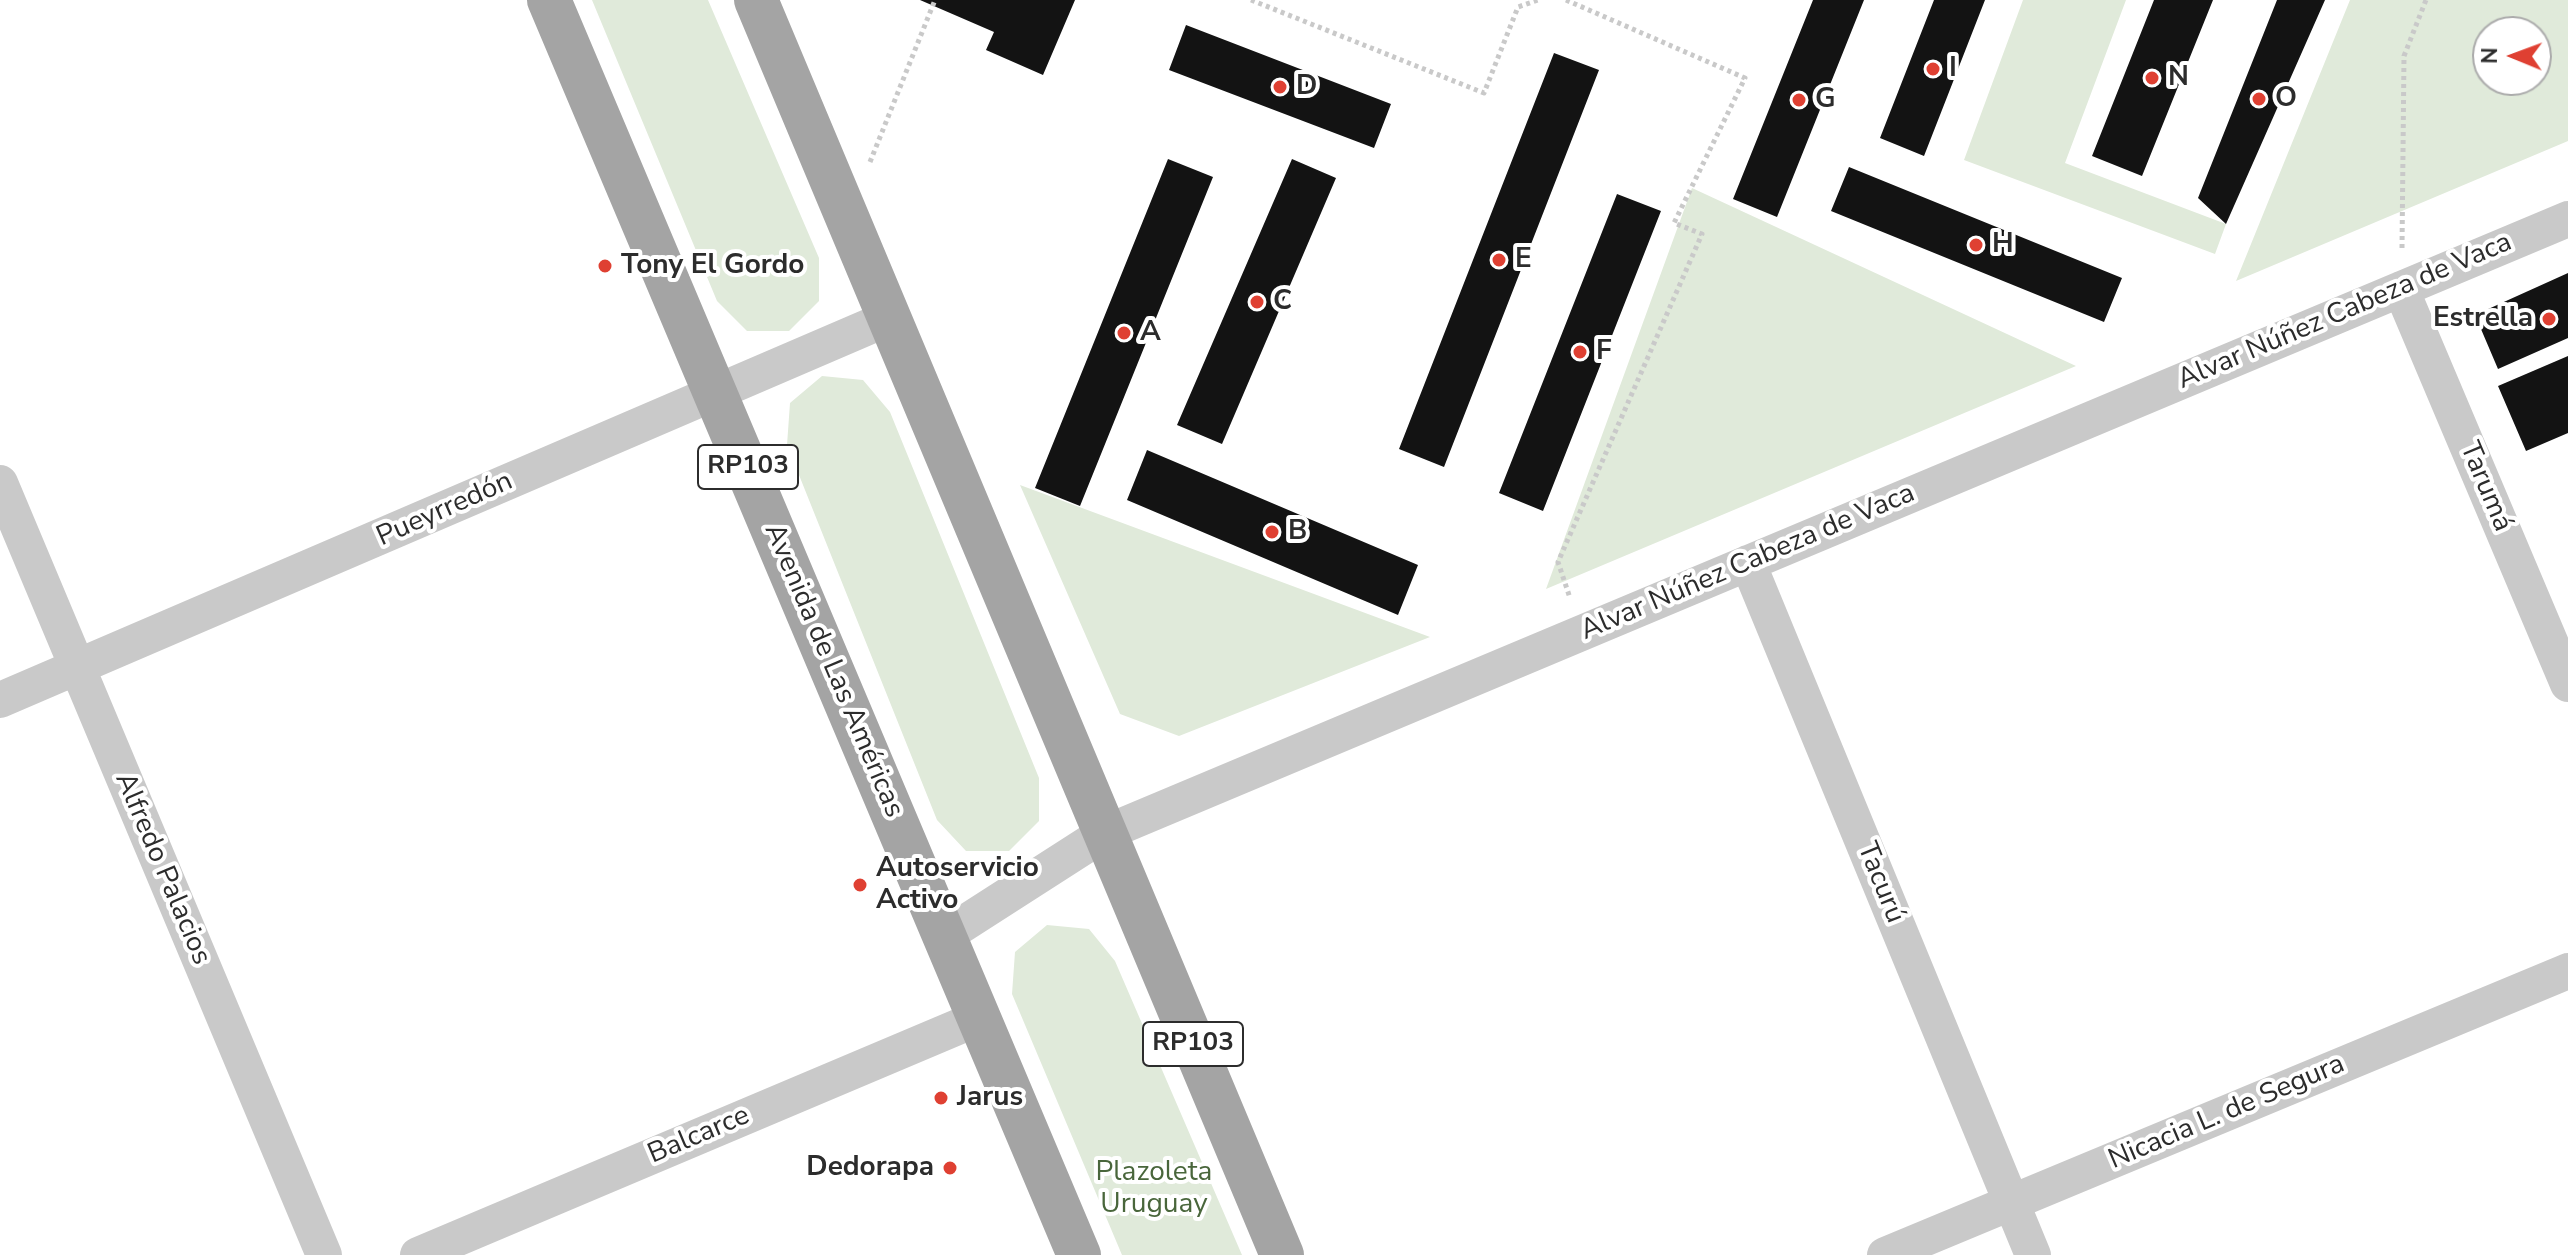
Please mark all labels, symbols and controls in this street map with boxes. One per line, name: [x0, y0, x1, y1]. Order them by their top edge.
north arrow: [2472, 16, 2552, 96]
text: N: [2475, 47, 2505, 64]
place label: I: [1949, 52, 1957, 86]
marker: I: [1924, 60, 1942, 78]
place label: N: [2168, 61, 2189, 95]
marker: N: [2143, 69, 2161, 87]
place label: D: [1296, 70, 1317, 104]
marker: D: [1271, 78, 1289, 96]
place label: O: [2275, 82, 2297, 116]
place label: G: [1815, 83, 1836, 117]
marker: O: [2250, 90, 2268, 108]
marker: G: [1790, 91, 1808, 109]
street label: Alvar Núñez Cabeza de Vaca: [2173, 226, 2517, 398]
place label: H: [1992, 228, 2014, 262]
marker: H: [1967, 236, 1985, 254]
place label: E: [1515, 243, 1532, 277]
place label: Tony El Gordo: [621, 249, 804, 283]
marker: E: [1490, 251, 1508, 269]
marker: Tony El Gordo: [596, 257, 614, 275]
place label: C: [1273, 285, 1292, 319]
marker: C: [1248, 293, 1266, 311]
place label: Estrella: [2433, 302, 2533, 336]
marker: Estrella: [2540, 310, 2558, 328]
place label: A: [1140, 316, 1161, 350]
marker: A: [1115, 324, 1133, 342]
place label: F: [1596, 335, 1612, 369]
marker: F: [1571, 343, 1589, 361]
street label: Tarumá: [2451, 437, 2519, 537]
road number: RP103: [698, 445, 798, 489]
street label: Pueyrredón: [372, 465, 518, 555]
street label: Alvar Núñez Cabeza de Vaca: [1576, 477, 1920, 649]
place label: B: [1288, 515, 1307, 549]
street label: Avenida de Las Américas: [756, 519, 910, 823]
marker: B: [1263, 523, 1281, 541]
street label: Alfredo Palacios: [106, 768, 218, 970]
street label: Tacurú: [1849, 838, 1911, 928]
place label: Autoservicio Activo: [876, 852, 1039, 918]
marker: Autoservicio Activo: [851, 876, 869, 894]
road number: RP103: [1143, 1022, 1243, 1066]
street label: Nicacia L. de Segura: [2104, 1048, 2350, 1178]
place label: Jarus: [957, 1081, 1023, 1115]
marker: Jarus: [932, 1089, 950, 1107]
street label: Balcarce: [643, 1100, 755, 1172]
place label: Dedorapa: [806, 1151, 934, 1185]
park label: Plazoleta Uruguay: [1096, 1156, 1212, 1222]
marker: Dedorapa: [941, 1159, 959, 1177]

